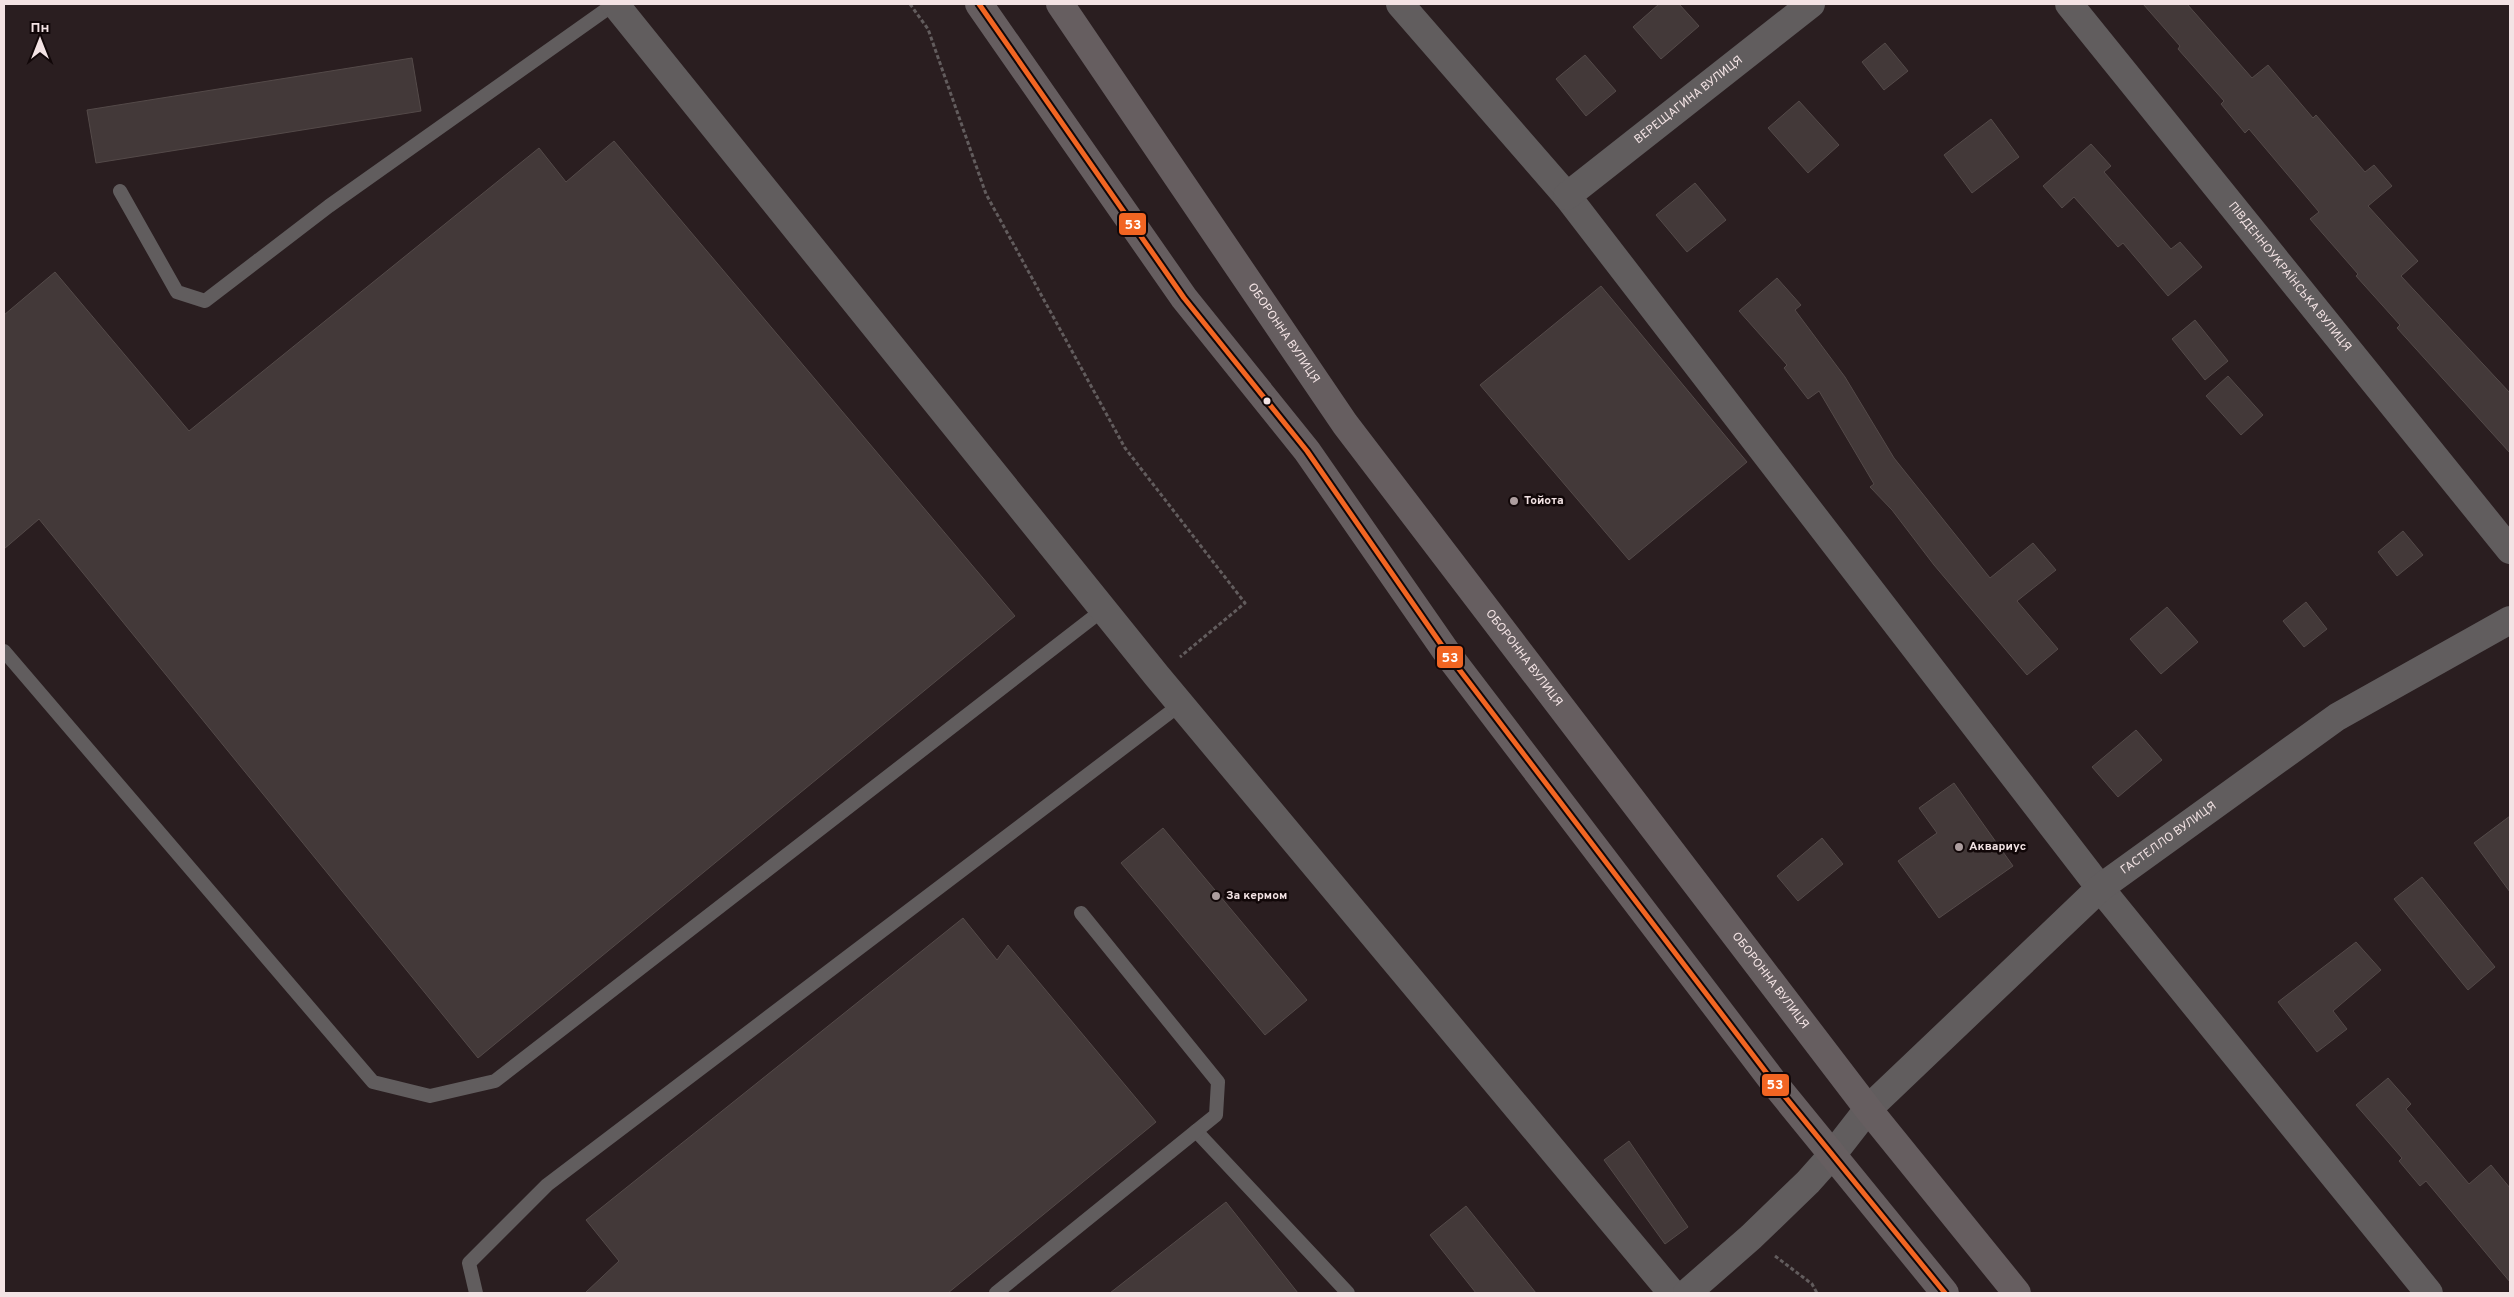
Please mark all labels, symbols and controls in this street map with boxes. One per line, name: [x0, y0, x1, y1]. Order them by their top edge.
north arrow: [15, 15, 65, 65]
text: Пн: [31, 20, 49, 37]
street label: ВЕРЕЩАГИНА ВУЛИЦЯ: [1631, 52, 1746, 148]
street label: ПІВДЕННОУКРАЇНСЬКА ВУЛИЦЯ: [2224, 199, 2355, 355]
line badge: 53: [1118, 212, 1147, 236]
text: 53: [1125, 217, 1141, 234]
street label: ОБОРОННА ВУЛИЦЯ: [1244, 280, 1323, 387]
unlabelled marker: [1262, 396, 1272, 406]
place label: Тойота: [1524, 493, 1564, 509]
marker: Тойота: [1508, 495, 1520, 507]
street label: ОБОРОННА ВУЛИЦЯ: [1482, 606, 1566, 710]
line badge: 53: [1436, 645, 1464, 669]
text: 53: [1442, 650, 1458, 667]
street label: ГАСТЕЛЛО ВУЛИЦЯ: [2118, 798, 2220, 878]
place label: Аквариус: [1969, 839, 2026, 855]
marker: Аквариус: [1953, 841, 1965, 853]
place label: За кермом: [1226, 888, 1287, 904]
marker: За кермом: [1210, 890, 1222, 902]
street label: ОБОРОННА ВУЛИЦЯ: [1728, 929, 1812, 1032]
line badge: 53: [1761, 1073, 1790, 1097]
text: 53: [1767, 1077, 1783, 1094]

